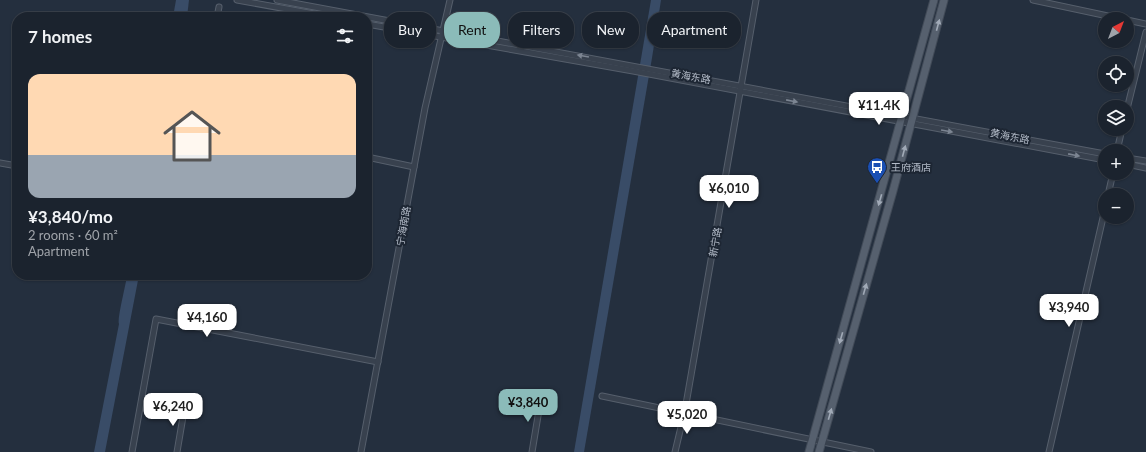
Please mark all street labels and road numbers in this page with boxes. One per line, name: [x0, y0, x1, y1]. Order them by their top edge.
street label: 黄海东路: [670, 67, 712, 85]
street label: 黄海东路: [989, 126, 1031, 146]
street label: 宁海南路: [394, 205, 412, 247]
street label: 新宁路: [706, 226, 724, 258]

